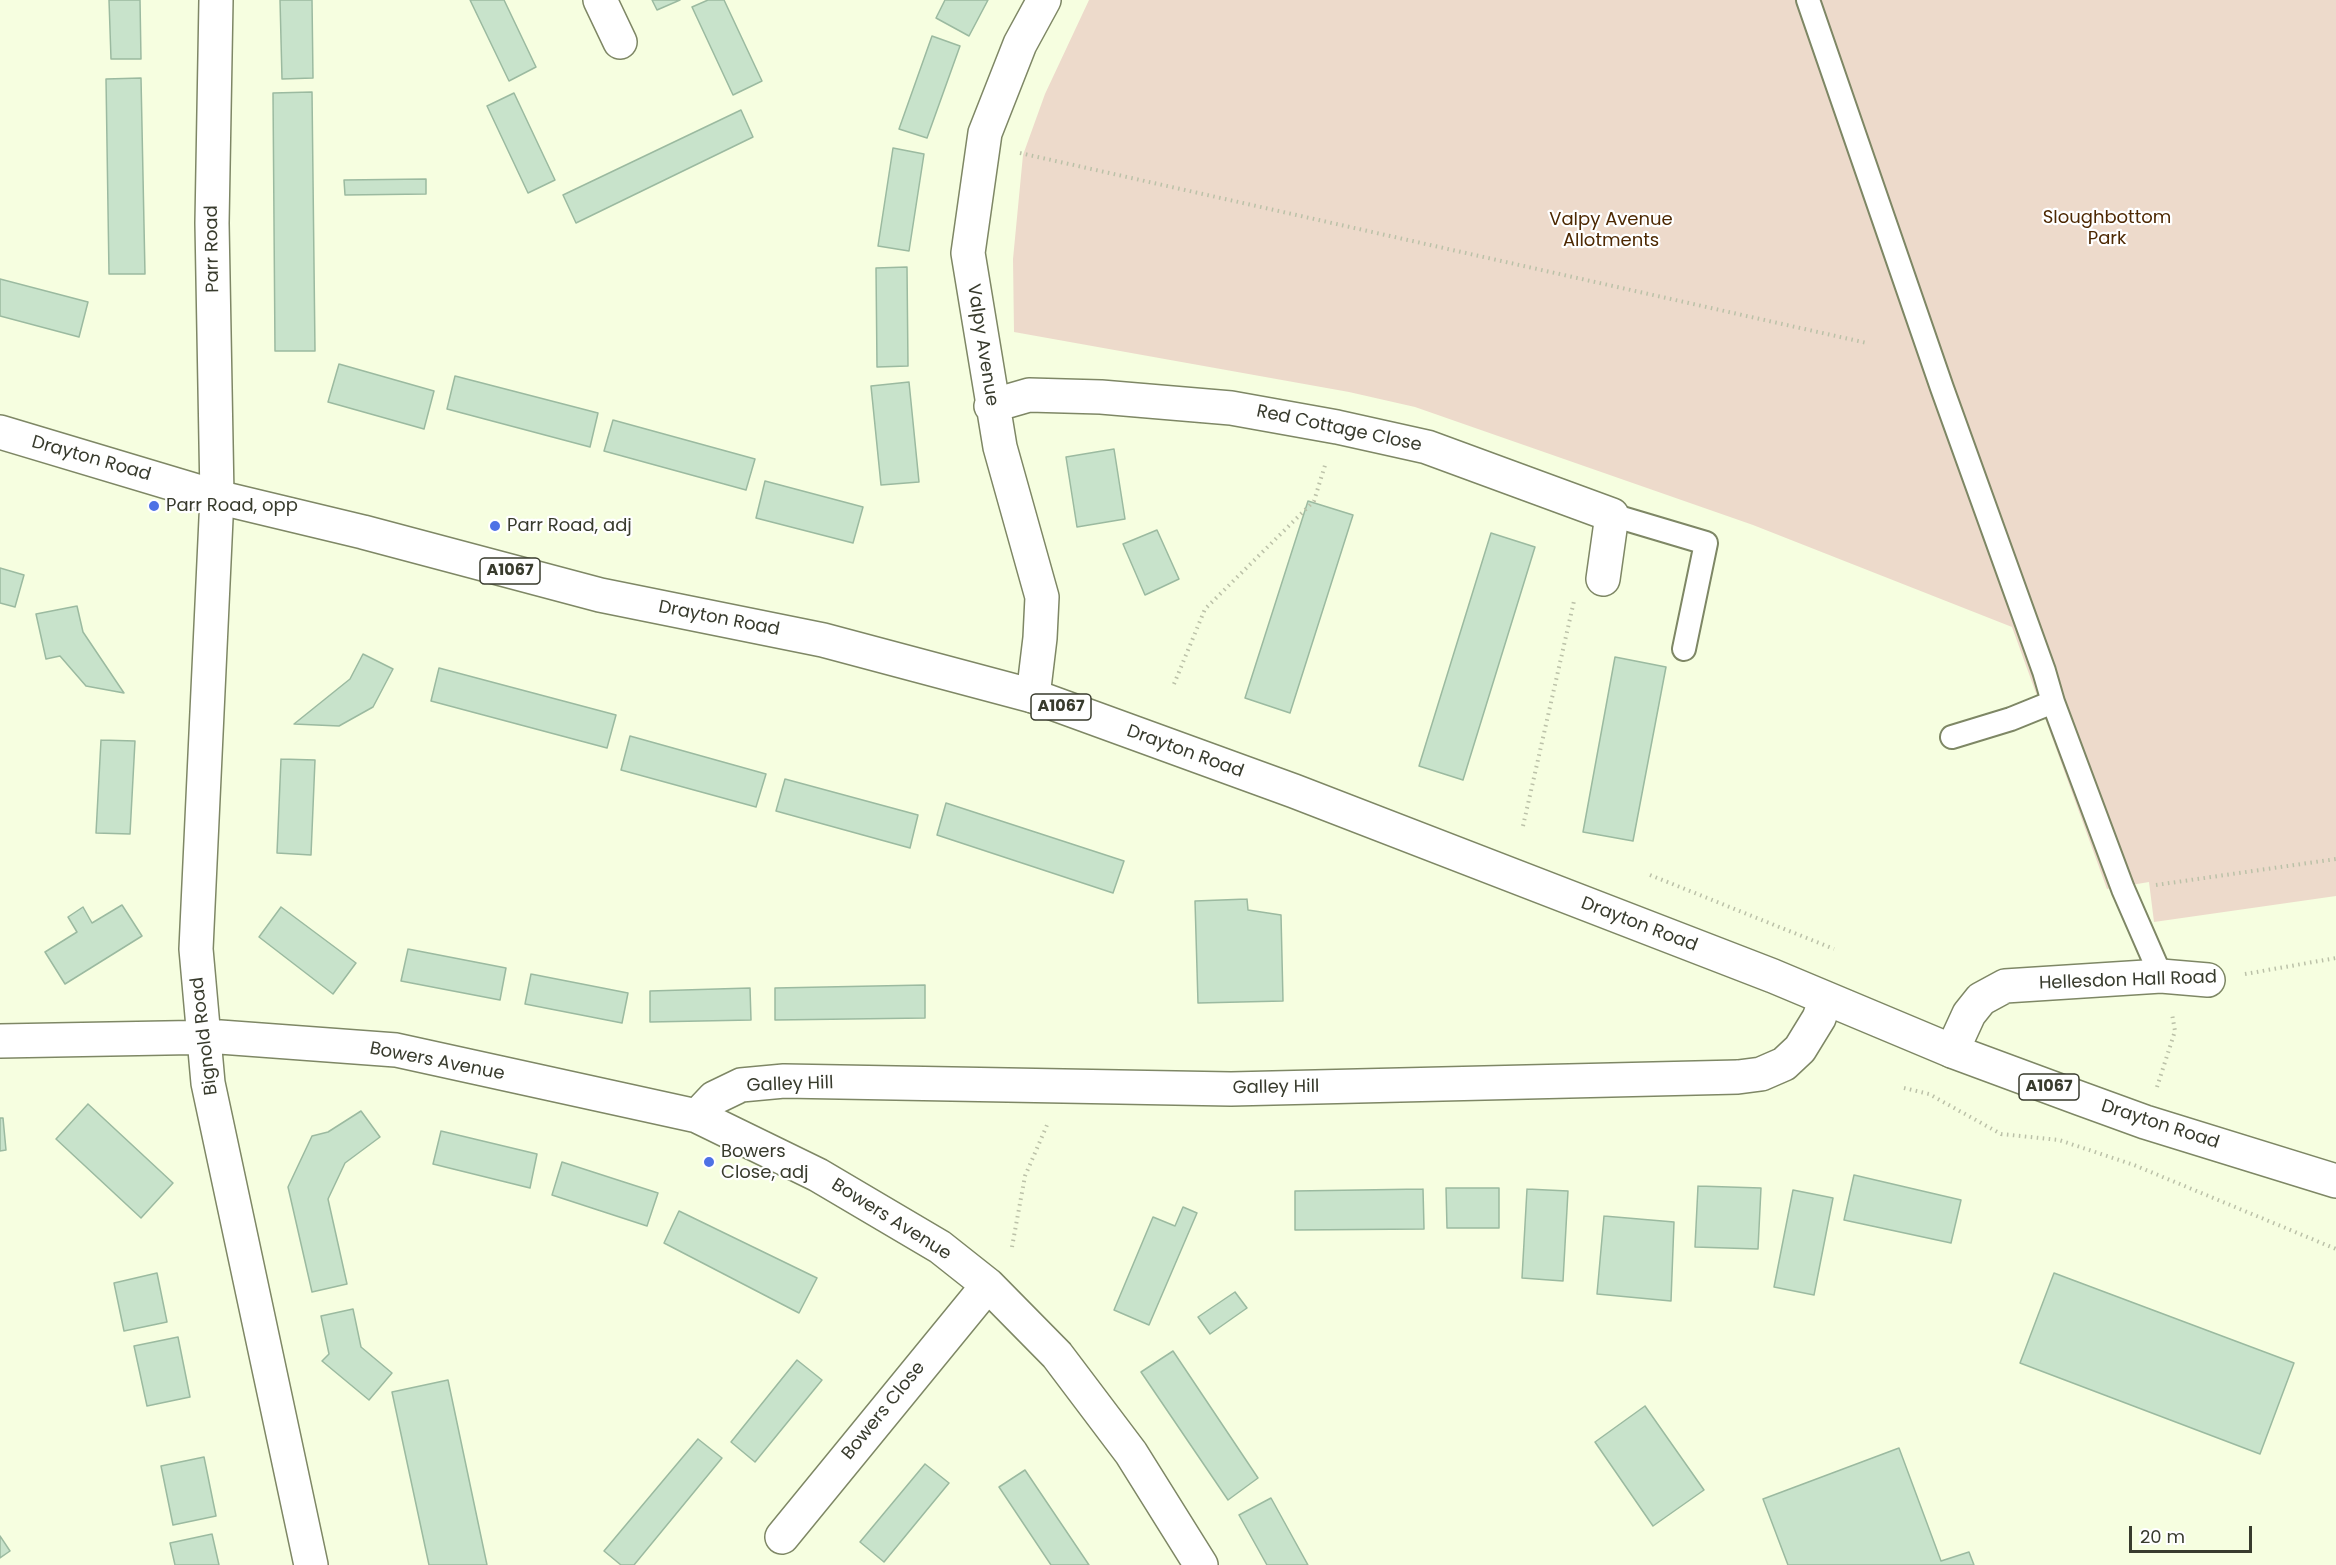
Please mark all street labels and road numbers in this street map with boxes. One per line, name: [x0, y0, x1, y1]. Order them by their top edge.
street label: Parr Road: [201, 205, 225, 293]
street label: Valpy Avenue: [962, 282, 1002, 408]
street label: Red Cottage Close: [1254, 401, 1424, 457]
street label: Drayton Road: [29, 432, 153, 486]
road number: A1067: [480, 558, 540, 584]
street label: Drayton Road: [657, 597, 781, 641]
road number: A1067: [1031, 694, 1091, 720]
street label: Drayton Road: [1124, 721, 1246, 783]
street label: Drayton Road: [1578, 893, 1700, 957]
street label: Hellesdon Hall Road: [2039, 967, 2217, 995]
street label: Bignold Road: [187, 976, 223, 1096]
street label: Bowers Avenue: [368, 1038, 506, 1086]
street label: Galley Hill: [746, 1073, 834, 1097]
road number: A1067: [2019, 1074, 2079, 1100]
street label: Galley Hill: [1232, 1076, 1320, 1100]
street label: Drayton Road: [2098, 1096, 2222, 1154]
street label: Bowers Avenue: [827, 1175, 955, 1265]
street label: Bowers Close: [838, 1358, 930, 1464]

